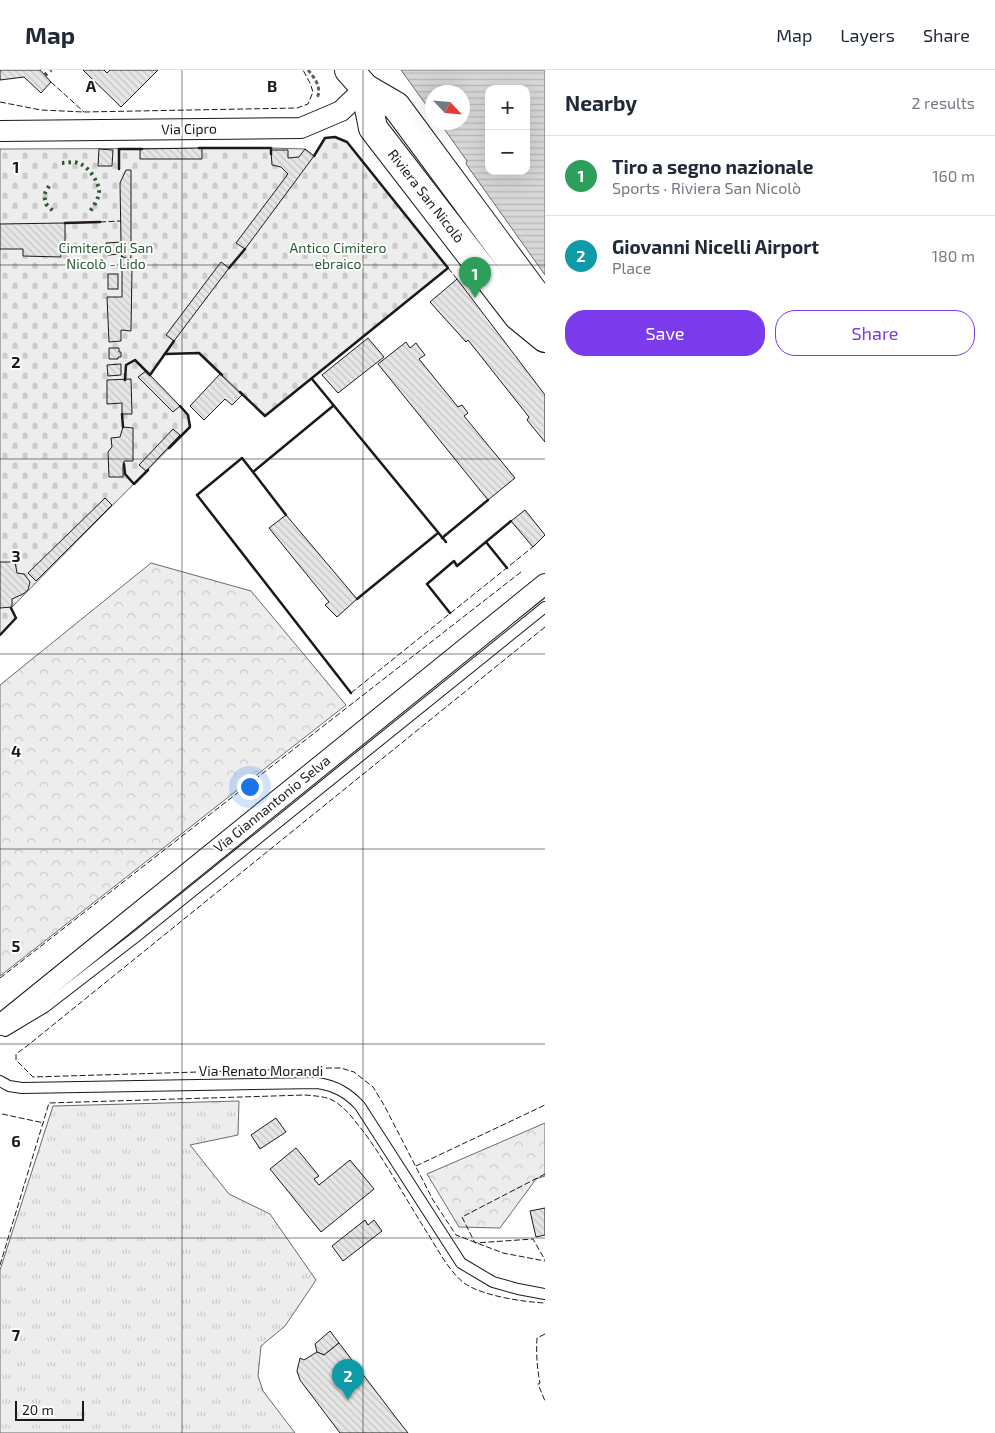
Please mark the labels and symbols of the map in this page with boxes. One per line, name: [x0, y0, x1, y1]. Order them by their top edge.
text: A: [86, 76, 97, 95]
text: B: [267, 76, 277, 95]
north arrow: [425, 85, 470, 130]
street label: Via Cipro: [161, 120, 217, 137]
street label: Riviera San Nicolò: [385, 146, 468, 246]
text: 1: [13, 157, 19, 176]
park label: Cimitero di San Nicolò - Lido: [59, 239, 153, 272]
park label: Antico Cimitero ebraico: [290, 239, 386, 272]
pin: 1: [459, 257, 491, 298]
text: 2: [11, 352, 21, 371]
text: 3: [11, 546, 21, 565]
text: 4: [11, 741, 21, 760]
street label: Via Giannantonio Selva: [210, 751, 333, 856]
your location: [237, 774, 263, 800]
text: 5: [12, 936, 21, 955]
street label: Via Renato Morandi: [199, 1062, 323, 1079]
text: 6: [11, 1131, 21, 1150]
text: 7: [12, 1325, 21, 1344]
pin: 2: [332, 1359, 364, 1400]
scale bar: [15, 1398, 84, 1421]

